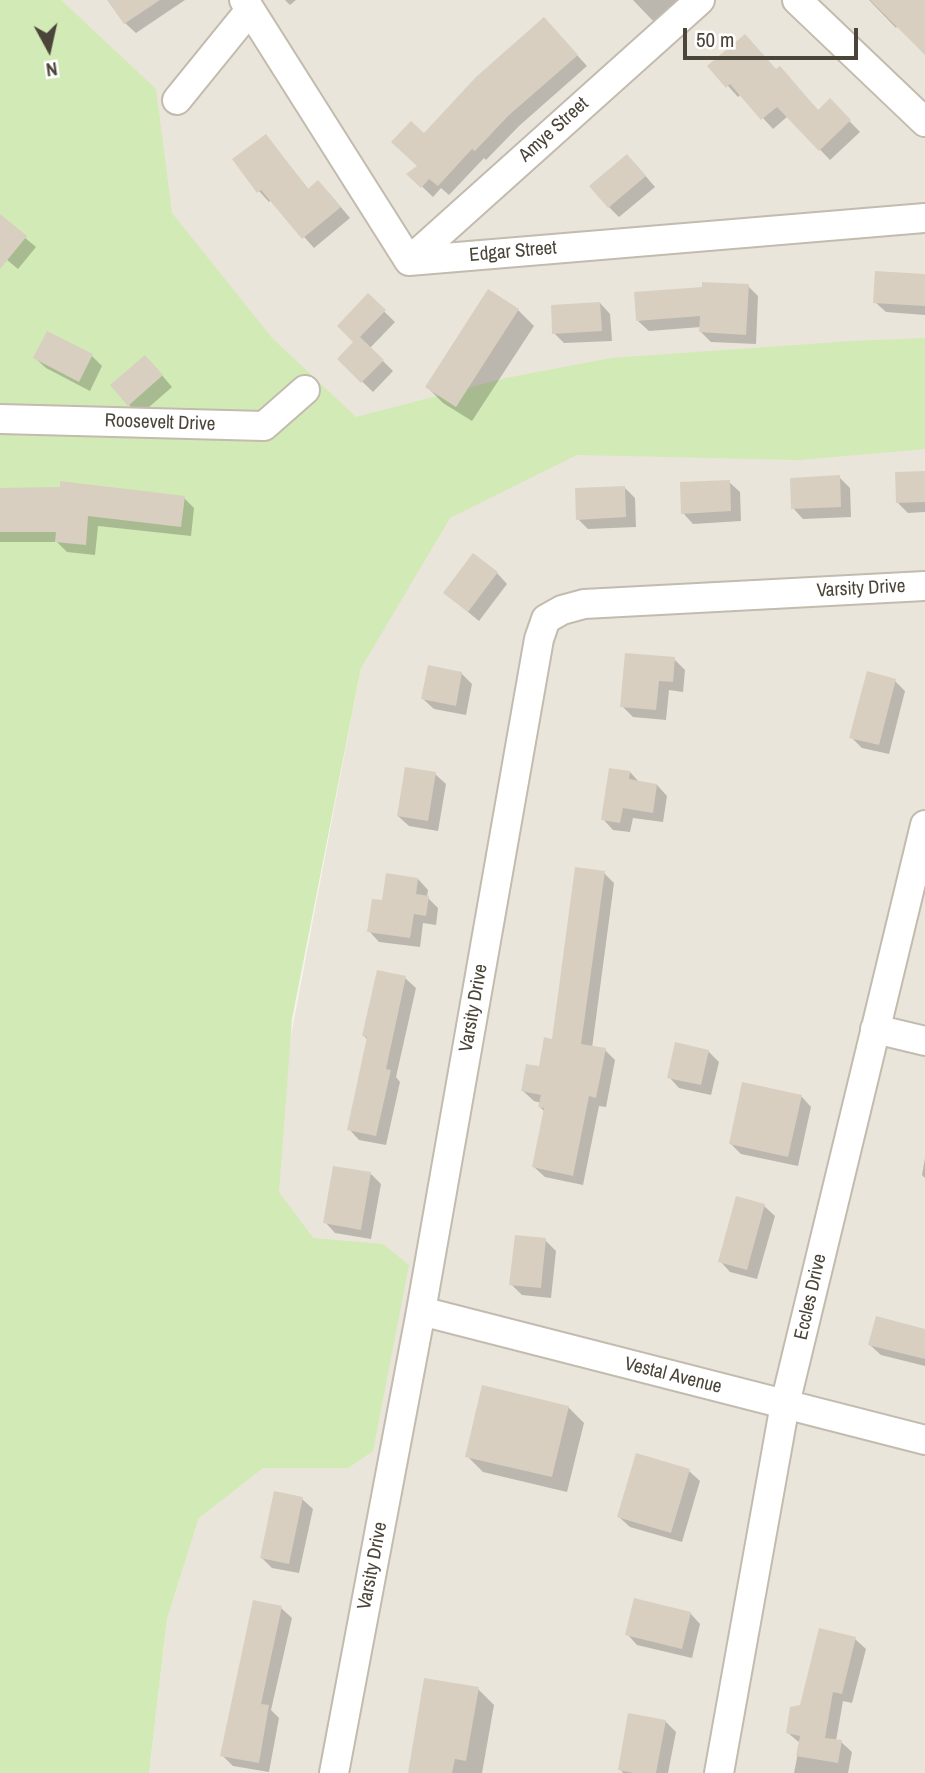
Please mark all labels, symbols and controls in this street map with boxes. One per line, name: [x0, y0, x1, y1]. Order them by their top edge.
north arrow: [14, 14, 84, 84]
scale bar: [687, 14, 862, 58]
text: 50 m: [696, 25, 734, 54]
text: N: [45, 56, 59, 83]
street label: Amye Street: [515, 93, 593, 167]
street label: Edgar Street: [468, 237, 558, 267]
street label: Roosevelt Drive: [104, 410, 216, 436]
street label: Varsity Drive: [816, 575, 906, 603]
street label: Varsity Drive: [455, 962, 493, 1054]
street label: Eccles Drive: [790, 1252, 832, 1342]
street label: Vestal Avenue: [622, 1353, 724, 1399]
street label: Varsity Drive: [353, 1520, 393, 1612]

